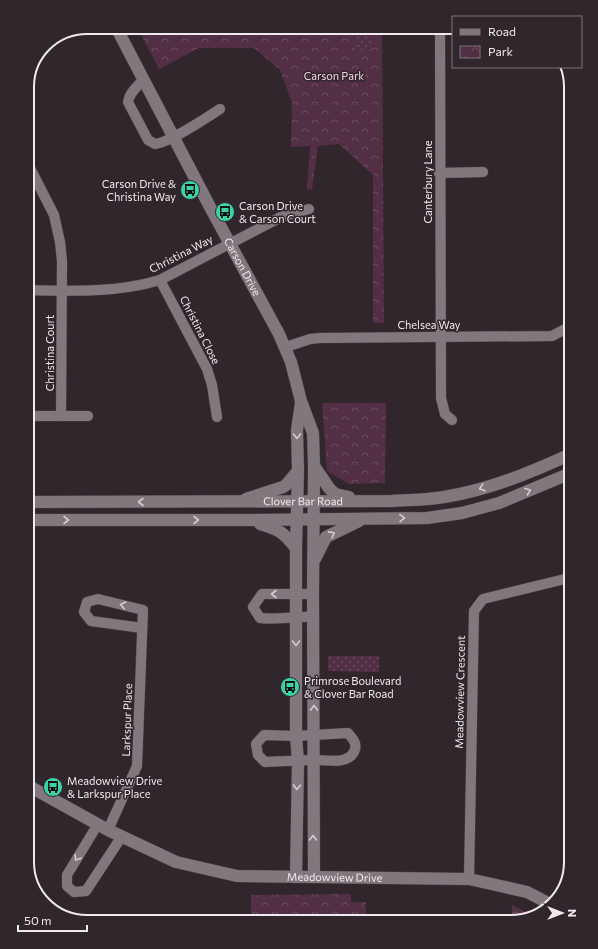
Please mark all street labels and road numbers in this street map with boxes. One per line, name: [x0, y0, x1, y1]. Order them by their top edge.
street label: Canterbury Lane: [421, 140, 434, 224]
street label: Christina Way: [147, 232, 215, 275]
street label: Carson Drive: [222, 235, 264, 298]
street label: Christina Close: [178, 293, 223, 366]
street label: Christina Court: [43, 314, 56, 391]
street label: Chelsea Way: [397, 318, 461, 331]
street label: Clover Bar Road: [263, 494, 343, 507]
street label: Meadowview Crescent: [452, 635, 467, 749]
street label: Larkspur Place: [119, 683, 134, 757]
street label: Meadowview Drive: [287, 870, 383, 884]

